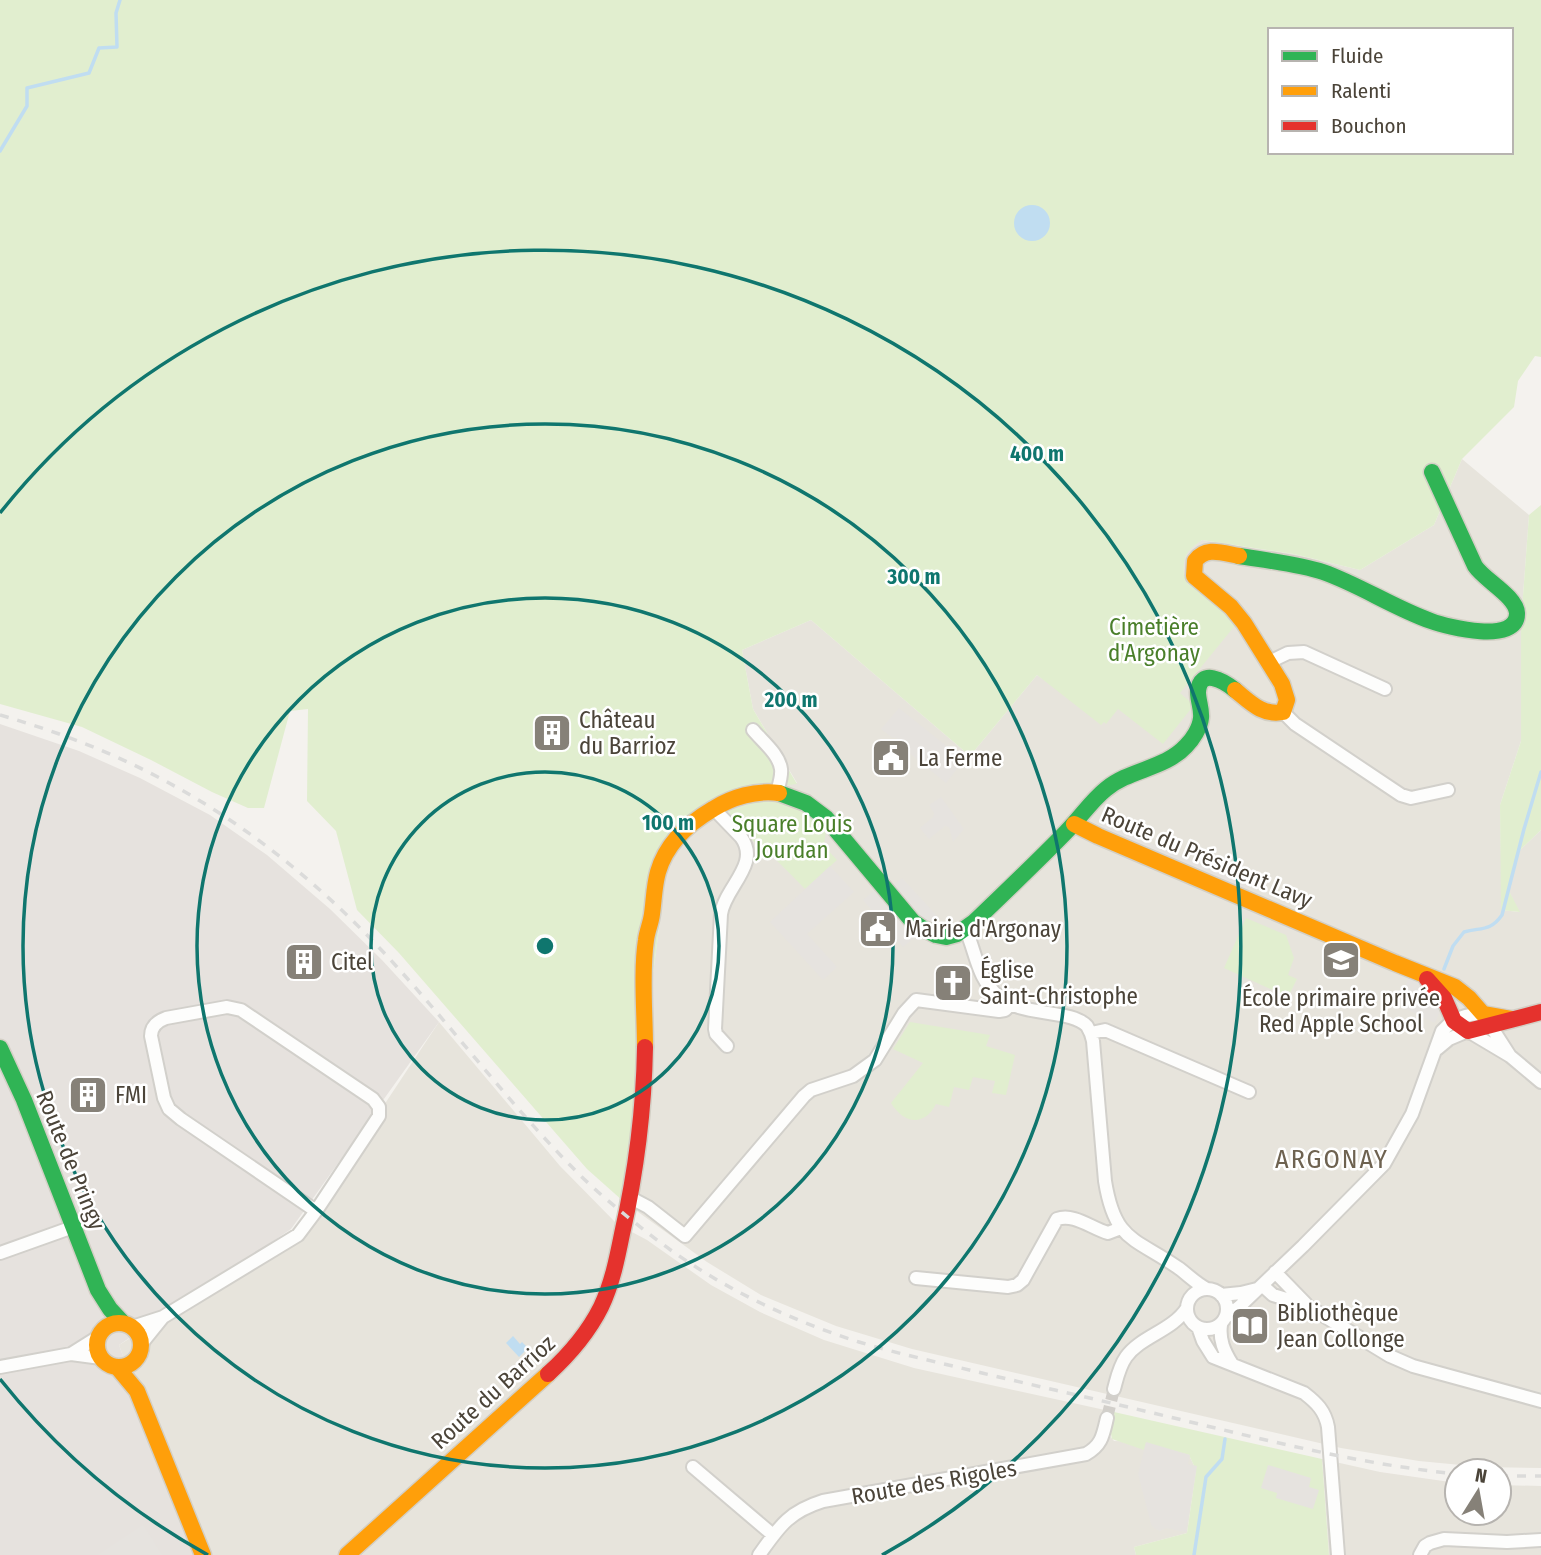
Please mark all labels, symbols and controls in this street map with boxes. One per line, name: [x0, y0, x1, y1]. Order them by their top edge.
legend: [1268, 28, 1513, 154]
text: Fluide: [1331, 43, 1383, 69]
text: Ralenti: [1331, 78, 1391, 104]
text: Bouchon: [1331, 113, 1407, 139]
text: 400 m: [1010, 441, 1064, 467]
text: 300 m: [886, 564, 941, 590]
park label: Cimetière d'Argonay: [1108, 613, 1201, 667]
text: 200 m: [763, 687, 818, 713]
place label: Château du Barrioz: [579, 706, 676, 760]
building icon: Château du Barrioz: [531, 712, 573, 754]
public building icon: La Ferme: [870, 737, 912, 779]
place label: La Ferme: [918, 744, 1002, 772]
street label: Route du Président Lavy: [1097, 800, 1317, 914]
text: 100 m: [642, 810, 694, 836]
park label: Square Louis Jourdan: [732, 810, 852, 864]
public building icon: Mairie d'Argonay: [857, 908, 899, 950]
place label: Mairie d'Argonay: [905, 915, 1062, 943]
centre of rings: [533, 934, 557, 958]
school or university icon: École primaire privée Red Apple School: [1320, 939, 1362, 981]
building icon: Citel: [283, 941, 325, 983]
place label: Citel: [331, 948, 373, 976]
place label: Église Saint-Christophe: [980, 955, 1138, 1010]
church icon: Église Saint-Christophe: [932, 962, 974, 1004]
place label: École primaire privée Red Apple School: [1242, 983, 1440, 1038]
building icon: FMI: [67, 1074, 109, 1116]
place label: FMI: [115, 1081, 147, 1109]
street label: Route de Pringy: [30, 1086, 112, 1235]
district label: ARGONAY: [1275, 1144, 1389, 1175]
place label: Bibliothèque Jean Collonge: [1277, 1299, 1405, 1353]
library icon: Bibliothèque Jean Collonge: [1229, 1305, 1271, 1347]
street label: Route du Barrioz: [425, 1329, 561, 1455]
street label: Route des Rigoles: [849, 1454, 1019, 1510]
north arrow: [1443, 1457, 1513, 1527]
text: N: [1473, 1463, 1489, 1488]

